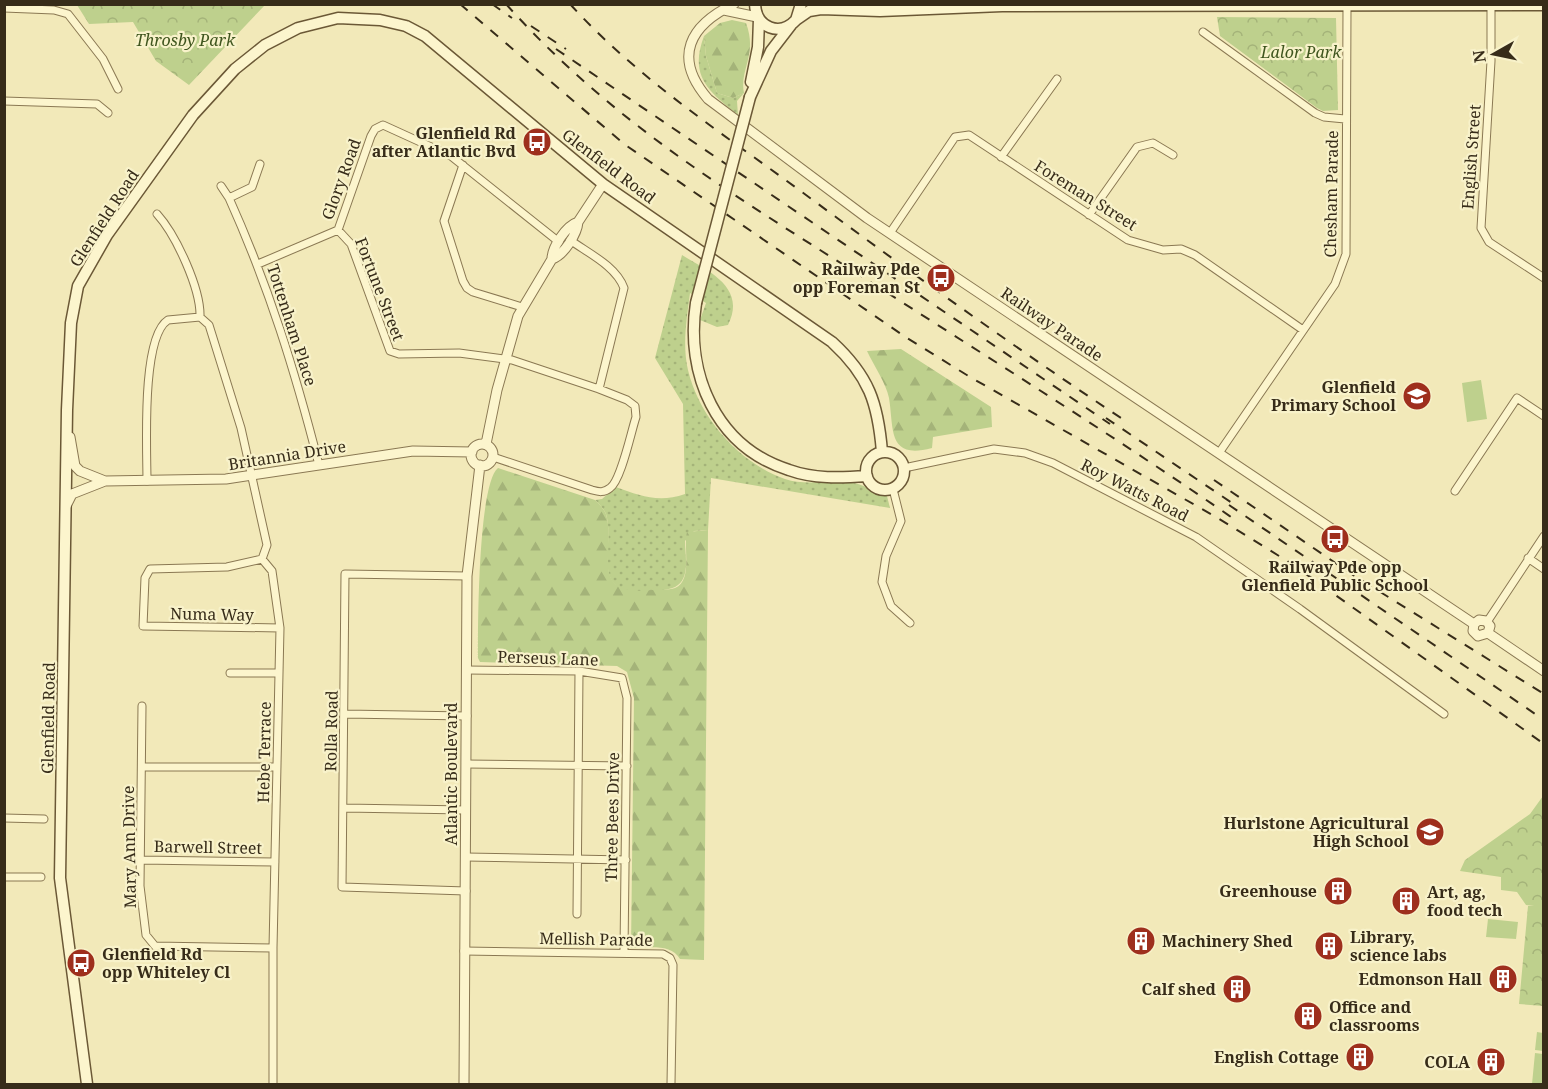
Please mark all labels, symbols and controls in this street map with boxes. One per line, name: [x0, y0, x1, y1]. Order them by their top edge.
north arrow: [1464, 24, 1524, 84]
park label: Throsby Park: [135, 29, 236, 51]
park label: Lalor Park: [1260, 41, 1342, 63]
text: N: [1467, 48, 1491, 64]
street label: English Street: [1456, 103, 1486, 210]
place label: Glenfield Rd after Atlantic Bvd: [372, 122, 517, 162]
street label: Glenfield Road: [558, 124, 660, 209]
bus stop icon: Glenfield Rd after Atlantic Bvd: [521, 126, 553, 158]
street label: Chesham Parade: [1319, 130, 1343, 258]
street label: Glory Road: [316, 135, 366, 223]
street label: Foreman Street: [1030, 155, 1142, 236]
street label: Glenfield Road: [64, 165, 144, 271]
street label: Fortune Street: [350, 234, 410, 344]
place label: Railway Pde opp Foreman St: [793, 258, 921, 298]
street label: Tottenham Place: [262, 261, 322, 389]
bus stop icon: Railway Pde opp Foreman St: [925, 262, 957, 294]
street label: Railway Parade: [997, 282, 1107, 366]
place label: Glenfield Primary School: [1271, 376, 1397, 416]
school or university icon: Glenfield Primary School: [1401, 380, 1433, 412]
street label: Britannia Drive: [227, 435, 347, 475]
street label: Roy Watts Road: [1077, 453, 1193, 527]
bus stop icon: Railway Pde opp Glenfield Public School: [1319, 523, 1351, 555]
place label: Railway Pde opp Glenfield Public School: [1241, 556, 1429, 596]
street label: Numa Way: [170, 602, 255, 626]
street label: Perseus Lane: [497, 645, 599, 671]
street label: Glenfield Road: [36, 662, 60, 774]
street label: Rolla Road: [319, 690, 343, 772]
street label: Hebe Terrace: [252, 701, 276, 803]
street label: Atlantic Boulevard: [440, 702, 462, 846]
street label: Three Bees Drive: [600, 752, 624, 882]
street label: Mary Ann Drive: [117, 785, 141, 909]
place label: Hurlstone Agricultural High School: [1223, 812, 1409, 852]
school or university icon: Hurlstone Agricultural High School: [1414, 816, 1446, 848]
street label: Barwell Street: [154, 835, 263, 859]
building icon: Greenhouse: [1322, 875, 1354, 907]
place label: Greenhouse: [1219, 880, 1317, 902]
place label: Art, ag, food tech: [1427, 881, 1503, 921]
building icon: Art, ag, food tech: [1390, 885, 1422, 917]
building icon: Machinery Shed: [1125, 925, 1157, 957]
place label: Library, science labs: [1350, 926, 1447, 966]
street label: Mellish Parade: [539, 927, 653, 951]
place label: Machinery Shed: [1162, 930, 1293, 952]
building icon: Library, science labs: [1313, 930, 1345, 962]
place label: Glenfield Rd opp Whiteley Cl: [102, 943, 231, 983]
bus stop icon: Glenfield Rd opp Whiteley Cl: [65, 947, 97, 979]
building icon: Edmonson Hall: [1487, 963, 1519, 995]
place label: Edmonson Hall: [1359, 968, 1482, 990]
building icon: Calf shed: [1221, 973, 1253, 1005]
place label: Calf shed: [1141, 978, 1217, 1000]
place label: Office and classrooms: [1329, 996, 1420, 1036]
building icon: Office and classrooms: [1292, 1000, 1324, 1032]
building icon: English Cottage: [1344, 1041, 1376, 1073]
place label: English Cottage: [1214, 1046, 1339, 1068]
building icon: COLA: [1475, 1046, 1507, 1078]
place label: COLA: [1424, 1051, 1471, 1073]

